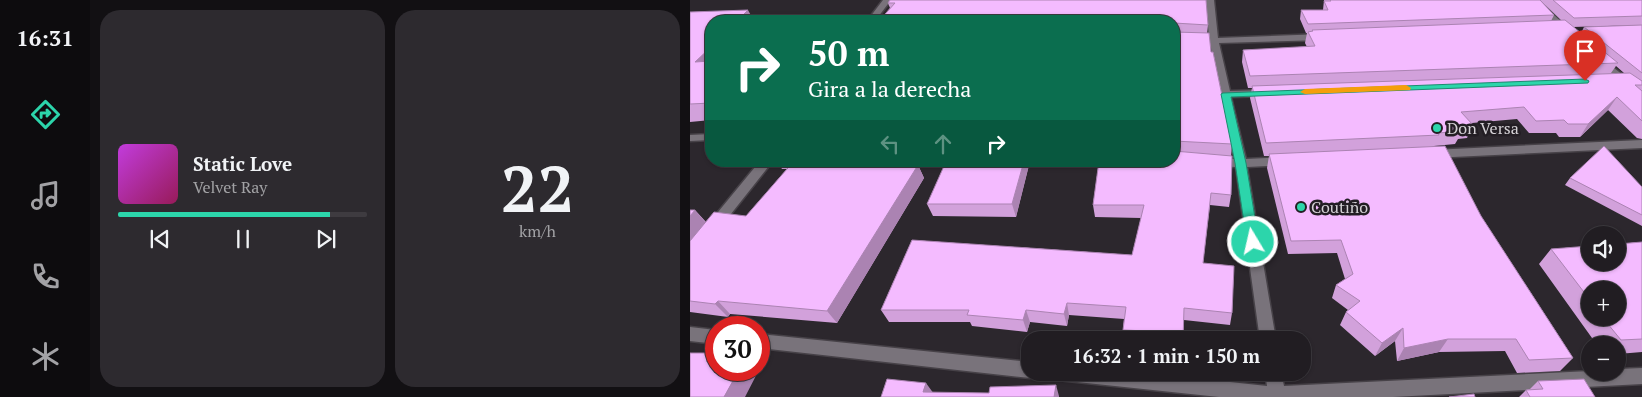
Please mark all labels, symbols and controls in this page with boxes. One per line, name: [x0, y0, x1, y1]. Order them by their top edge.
text: 16:31: [16, 23, 74, 52]
text: 50 m: [808, 30, 889, 76]
pin: [1564, 30, 1606, 81]
icon: right: [725, 35, 790, 100]
icon: arrive: [1571, 37, 1599, 65]
text: Gira a la derecha: [808, 74, 971, 103]
icon: directions: [28, 97, 63, 132]
place label: Don Versa: [1447, 117, 1519, 139]
marker: Don Versa: [1431, 122, 1443, 134]
icon: left: [876, 130, 904, 158]
icon: ahead: [929, 130, 957, 158]
icon: right: [982, 130, 1010, 158]
text: 22: [501, 144, 574, 231]
text: Static Love: [193, 151, 292, 176]
text: Velvet Ray: [193, 176, 267, 198]
icon: music: [28, 178, 63, 213]
place label: Coutiño: [1311, 196, 1368, 218]
marker: Coutiño: [1295, 201, 1307, 213]
position arrow: [1226, 215, 1278, 267]
text: km/h: [519, 220, 556, 242]
icon: previous: [146, 225, 174, 253]
icon: pause: [229, 225, 257, 253]
icon: next: [312, 225, 340, 253]
map controls: [1581, 226, 1626, 381]
button: sound: [1581, 226, 1626, 271]
icon: phone: [28, 259, 63, 294]
button: +: [1581, 281, 1626, 326]
speed limit sign: 30: [705, 316, 770, 381]
button: −: [1581, 336, 1626, 381]
icon: climate: [28, 339, 63, 374]
text: 16:32 · 1 min · 150 m: [1072, 343, 1260, 368]

